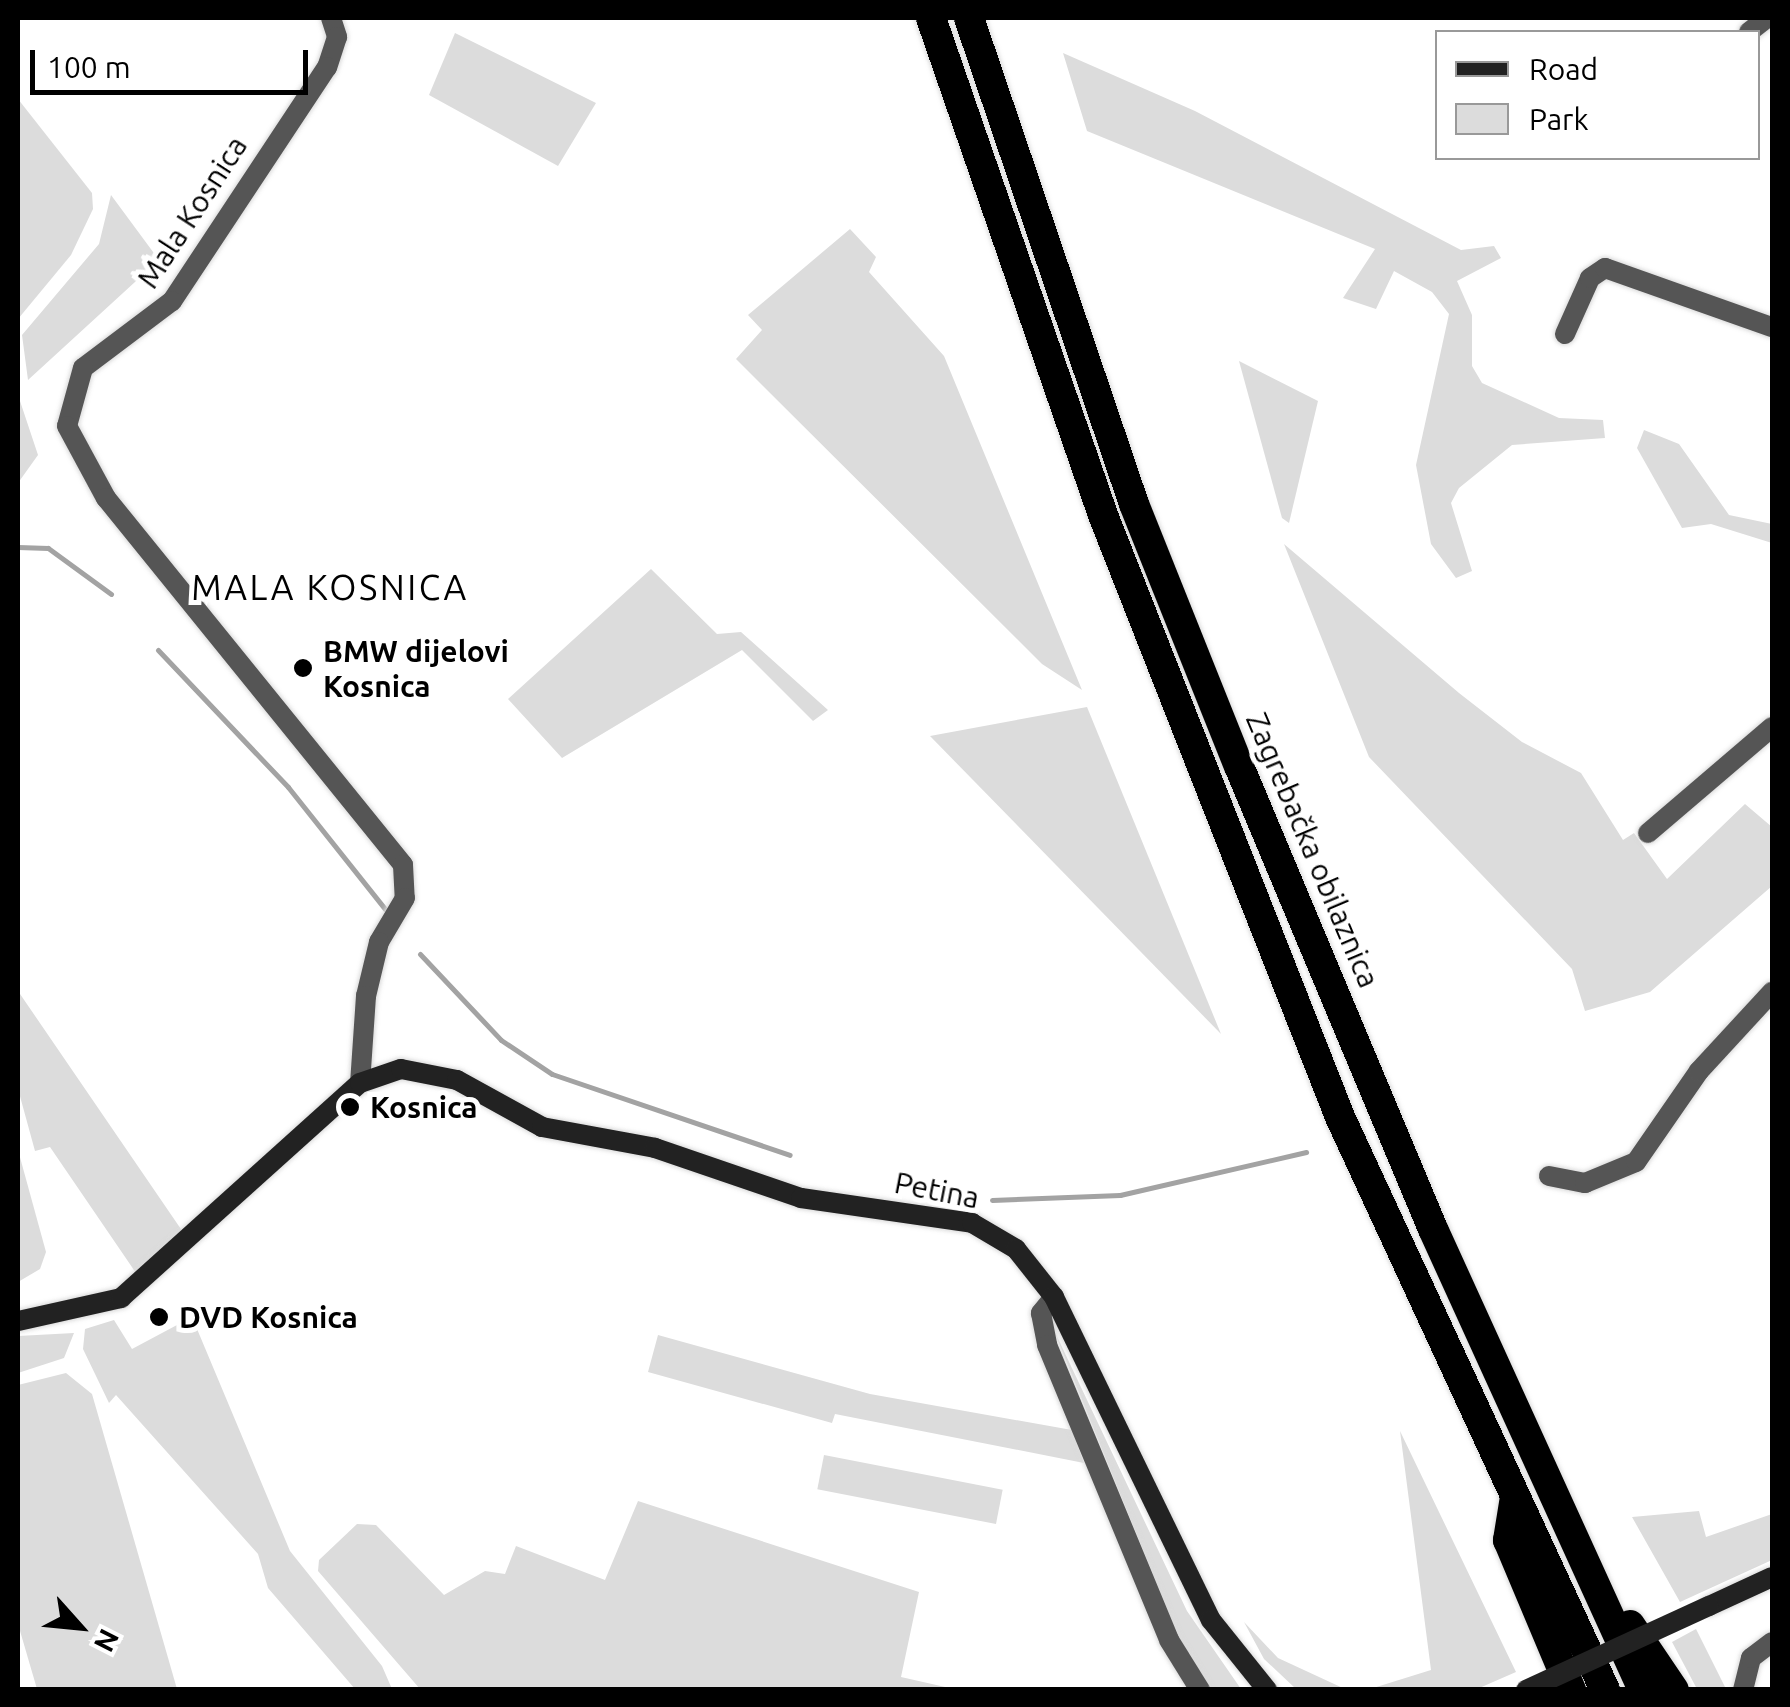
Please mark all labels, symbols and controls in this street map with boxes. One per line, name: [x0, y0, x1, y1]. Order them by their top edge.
scale bar: [35, 30, 312, 92]
legend: [1435, 30, 1760, 160]
text: 100 m: [47, 50, 131, 84]
text: Road: [1529, 52, 1598, 86]
text: Park: [1529, 102, 1589, 136]
street label: Mala Kosnica: [130, 129, 254, 295]
district label: MALA KOSNICA: [191, 566, 469, 608]
place label: BMW dijelovi Kosnica: [323, 633, 509, 704]
marker: BMW dijelovi Kosnica: [292, 657, 314, 679]
street label: Zagrebačka obilaznica: [1239, 707, 1387, 993]
place label: Kosnica: [370, 1089, 477, 1125]
marker: Kosnica: [339, 1096, 361, 1118]
street label: Petina: [892, 1164, 982, 1216]
place label: DVD Kosnica: [179, 1299, 358, 1335]
marker: DVD Kosnica: [148, 1306, 170, 1328]
north arrow: [30, 1577, 130, 1677]
text: N: [89, 1624, 126, 1657]

